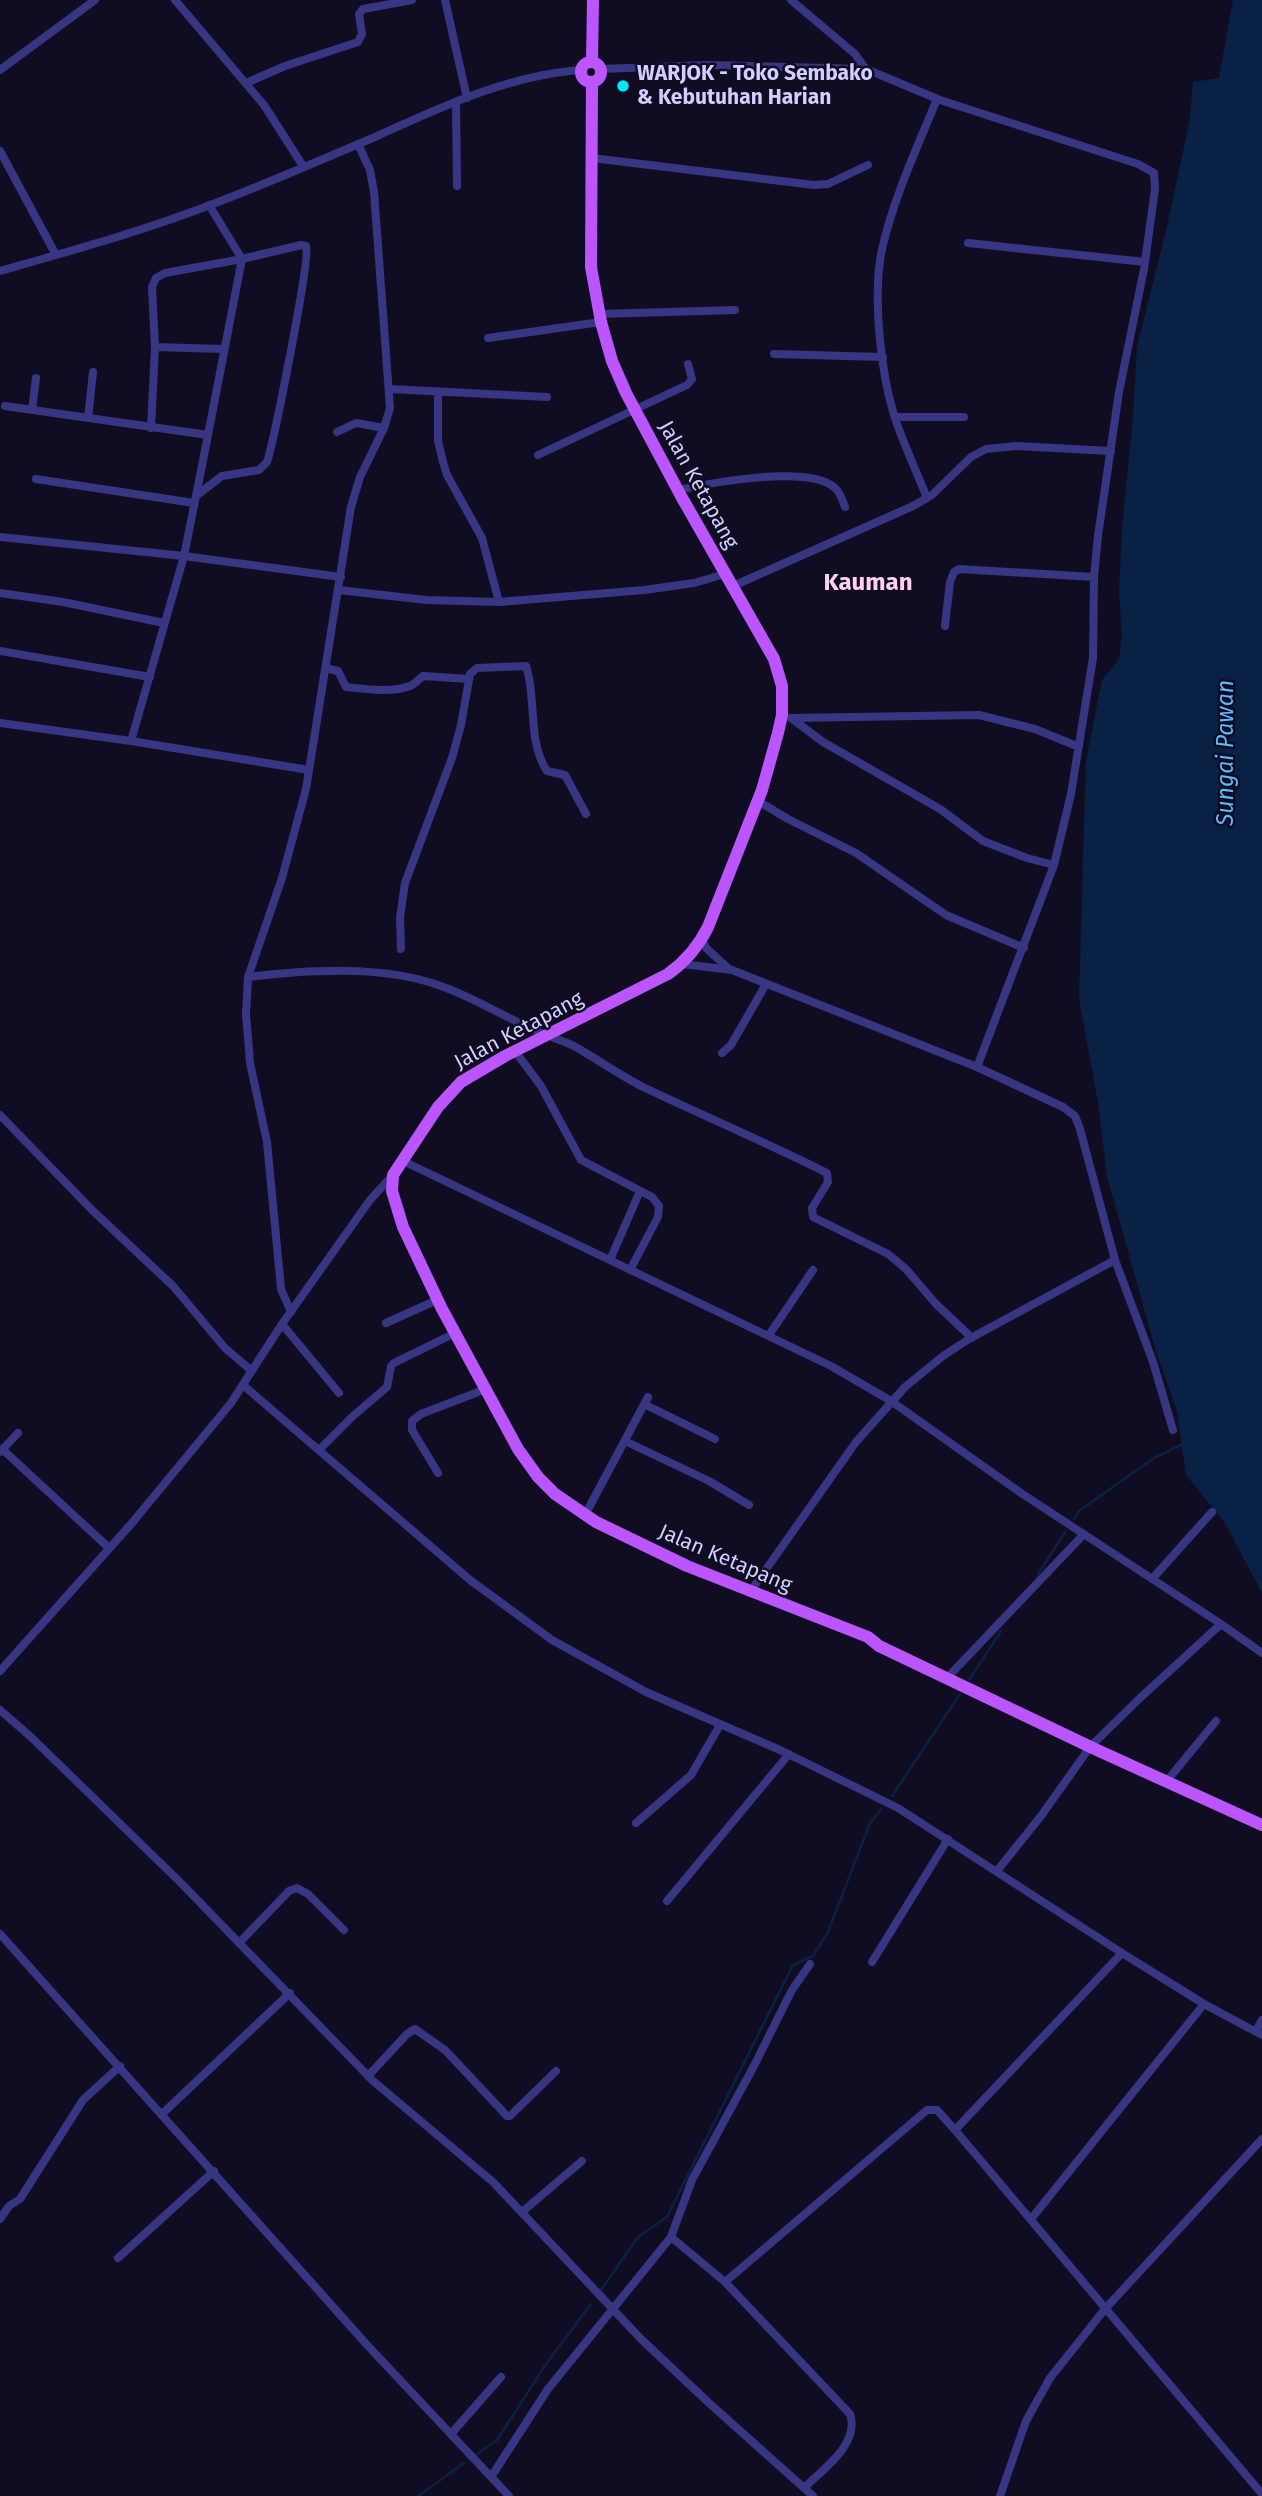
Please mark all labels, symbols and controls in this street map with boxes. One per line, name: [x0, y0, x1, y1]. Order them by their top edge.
place label: WARJOK - Toko Sembako & Kebutuhan Harian: [637, 61, 873, 111]
marker: WARJOK - Toko Sembako & Kebutuhan Harian: [615, 78, 631, 94]
street label: Jalan Ketapang: [652, 417, 744, 553]
district label: Kauman: [823, 569, 913, 597]
water label: Sungai Pawan: [1213, 680, 1241, 826]
street label: Jalan Ketapang: [450, 986, 588, 1076]
street label: Jalan Ketapang: [655, 1520, 795, 1598]

